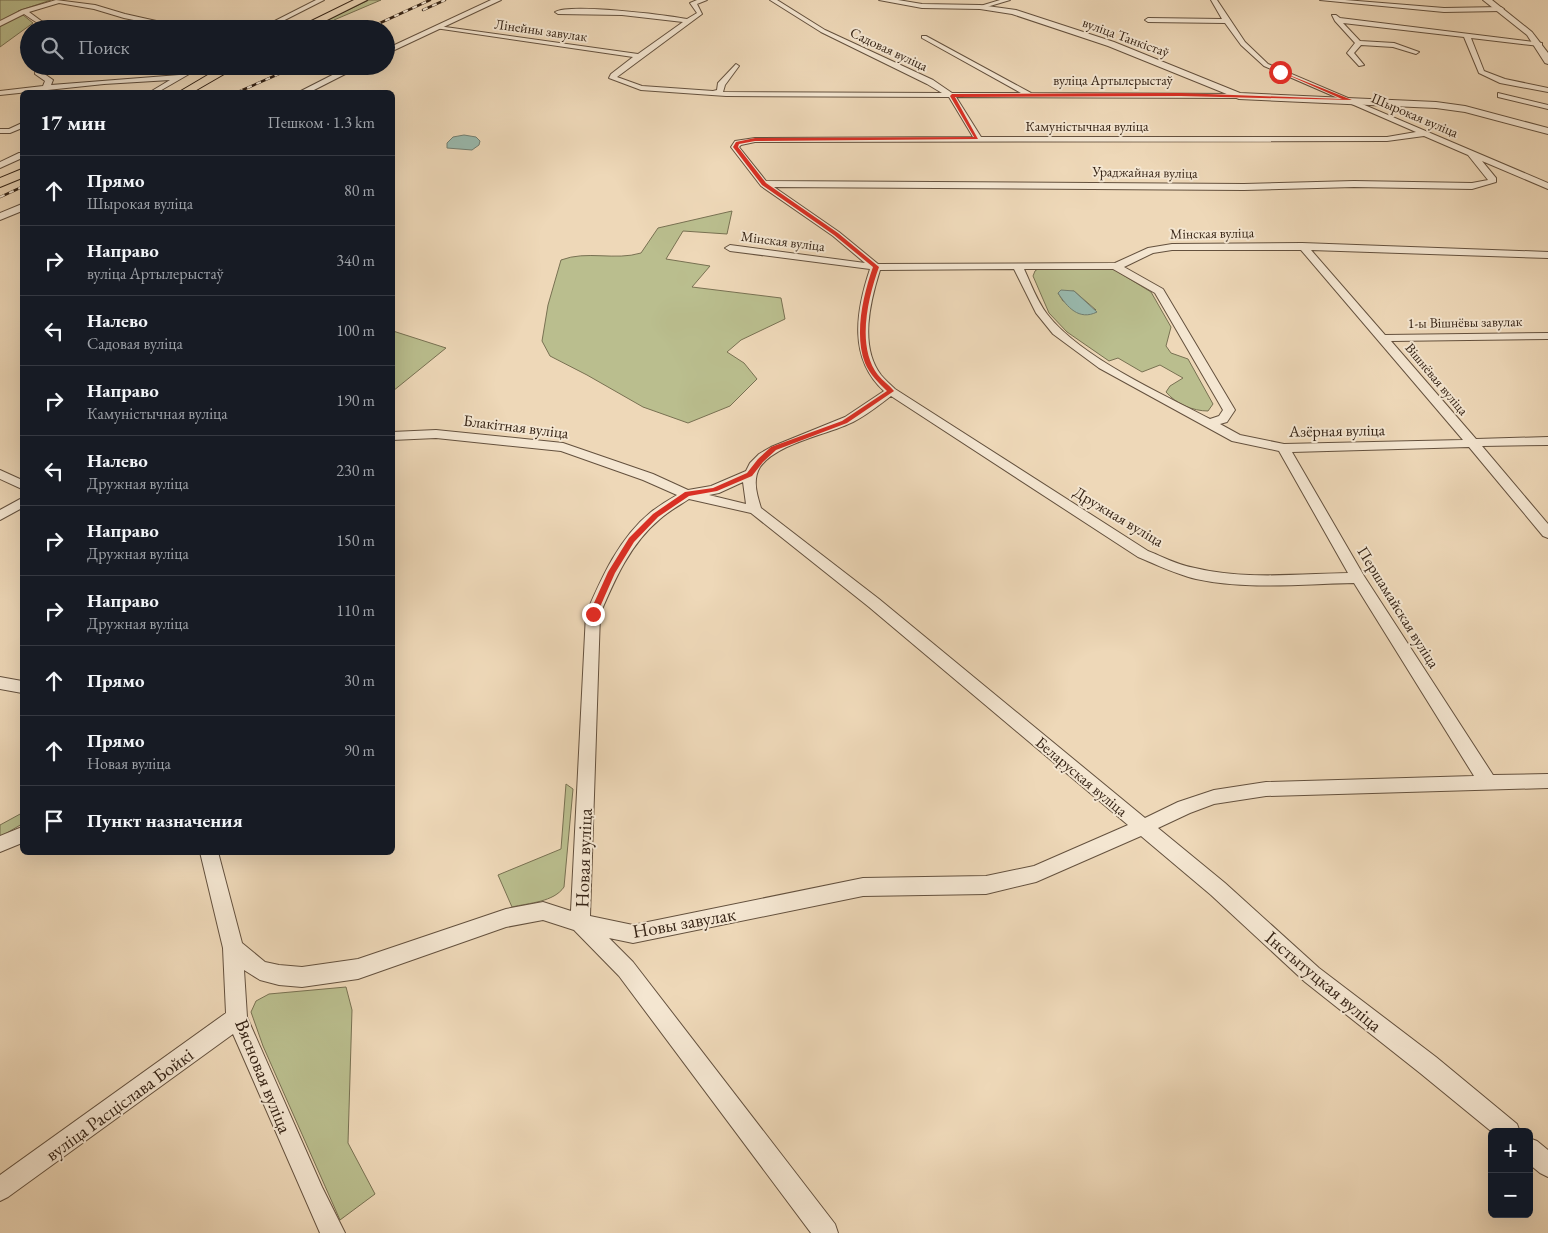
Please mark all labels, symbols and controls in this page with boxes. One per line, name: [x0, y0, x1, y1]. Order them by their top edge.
street label: вуліца Танкістаў: [1080, 13, 1173, 61]
street label: Лінейны завулак: [493, 15, 589, 45]
search box: [20, 20, 395, 75]
street label: Садовая вуліца: [847, 23, 931, 75]
icon: search: [38, 34, 66, 62]
text: Поиск: [78, 35, 130, 60]
route start: [1269, 61, 1292, 84]
street label: вуліца Артылерыстаў: [1053, 71, 1174, 89]
street label: Шырокая вуліца: [1369, 89, 1462, 142]
text: 17 мин: [40, 109, 106, 136]
text: Пешком · 1.3 km: [268, 112, 375, 133]
street label: Камуністычная вуліца: [1025, 117, 1149, 135]
street label: Ураджайная вуліца: [1091, 162, 1198, 182]
text: Прямо: [87, 168, 145, 193]
icon: ahead: [40, 177, 68, 205]
text: 80 m: [344, 180, 375, 201]
text: Шырокая вуліца: [87, 193, 193, 214]
street label: Мінская вуліца: [1170, 223, 1255, 243]
street label: Мінская вуліца: [740, 227, 826, 255]
text: Направо: [87, 238, 159, 263]
icon: right: [40, 247, 68, 275]
text: 340 m: [336, 250, 375, 271]
text: вуліца Артылерыстаў: [87, 263, 224, 284]
text: Налево: [87, 308, 148, 333]
street label: 1-ы Вішнёвы завулак: [1407, 312, 1523, 332]
icon: left: [40, 317, 68, 345]
text: 100 m: [336, 320, 375, 341]
text: Садовая вуліца: [87, 333, 183, 354]
street label: Вішнёвая вуліца: [1401, 339, 1473, 419]
text: Направо: [87, 378, 159, 403]
icon: right: [40, 387, 68, 415]
text: 190 m: [336, 390, 375, 411]
text: Камуністычная вуліца: [87, 403, 228, 424]
street label: Блакітная вуліца: [462, 410, 570, 443]
street label: Азёрная вуліца: [1288, 419, 1386, 442]
text: Налево: [87, 448, 148, 473]
icon: left: [40, 457, 68, 485]
text: 230 m: [336, 460, 375, 481]
text: Дружная вуліца: [87, 473, 189, 494]
street label: Дружная вуліца: [1070, 481, 1168, 552]
text: Направо: [87, 518, 159, 543]
icon: right: [40, 527, 68, 555]
text: 150 m: [336, 530, 375, 551]
street label: Першамайская вуліца: [1353, 542, 1445, 673]
text: Дружная вуліца: [87, 543, 189, 564]
text: Направо: [87, 588, 159, 613]
icon: right: [40, 597, 68, 625]
text: 110 m: [336, 600, 375, 621]
route end: [582, 603, 605, 626]
text: Дружная вуліца: [87, 613, 189, 634]
icon: ahead: [40, 667, 68, 695]
text: Прямо: [87, 668, 145, 693]
text: 30 m: [344, 670, 375, 691]
text: Прямо: [87, 728, 145, 753]
street label: Беларуская вуліца: [1031, 732, 1133, 821]
icon: ahead: [40, 737, 68, 765]
text: 90 m: [344, 740, 375, 761]
text: Новая вуліца: [87, 753, 171, 774]
icon: arrive: [40, 807, 68, 835]
street label: Новая вуліца: [569, 807, 598, 908]
text: Пункт назначения: [87, 808, 243, 833]
street label: Новы завулак: [630, 901, 738, 944]
street label: Інстытуцкая вуліца: [1260, 925, 1387, 1038]
street label: Вясновая вуліца: [229, 1015, 298, 1137]
street label: вуліца Расціслава Бойкі: [40, 1042, 199, 1167]
map controls: [1488, 1128, 1533, 1218]
button: +: [1488, 1128, 1533, 1173]
button: −: [1488, 1173, 1533, 1218]

